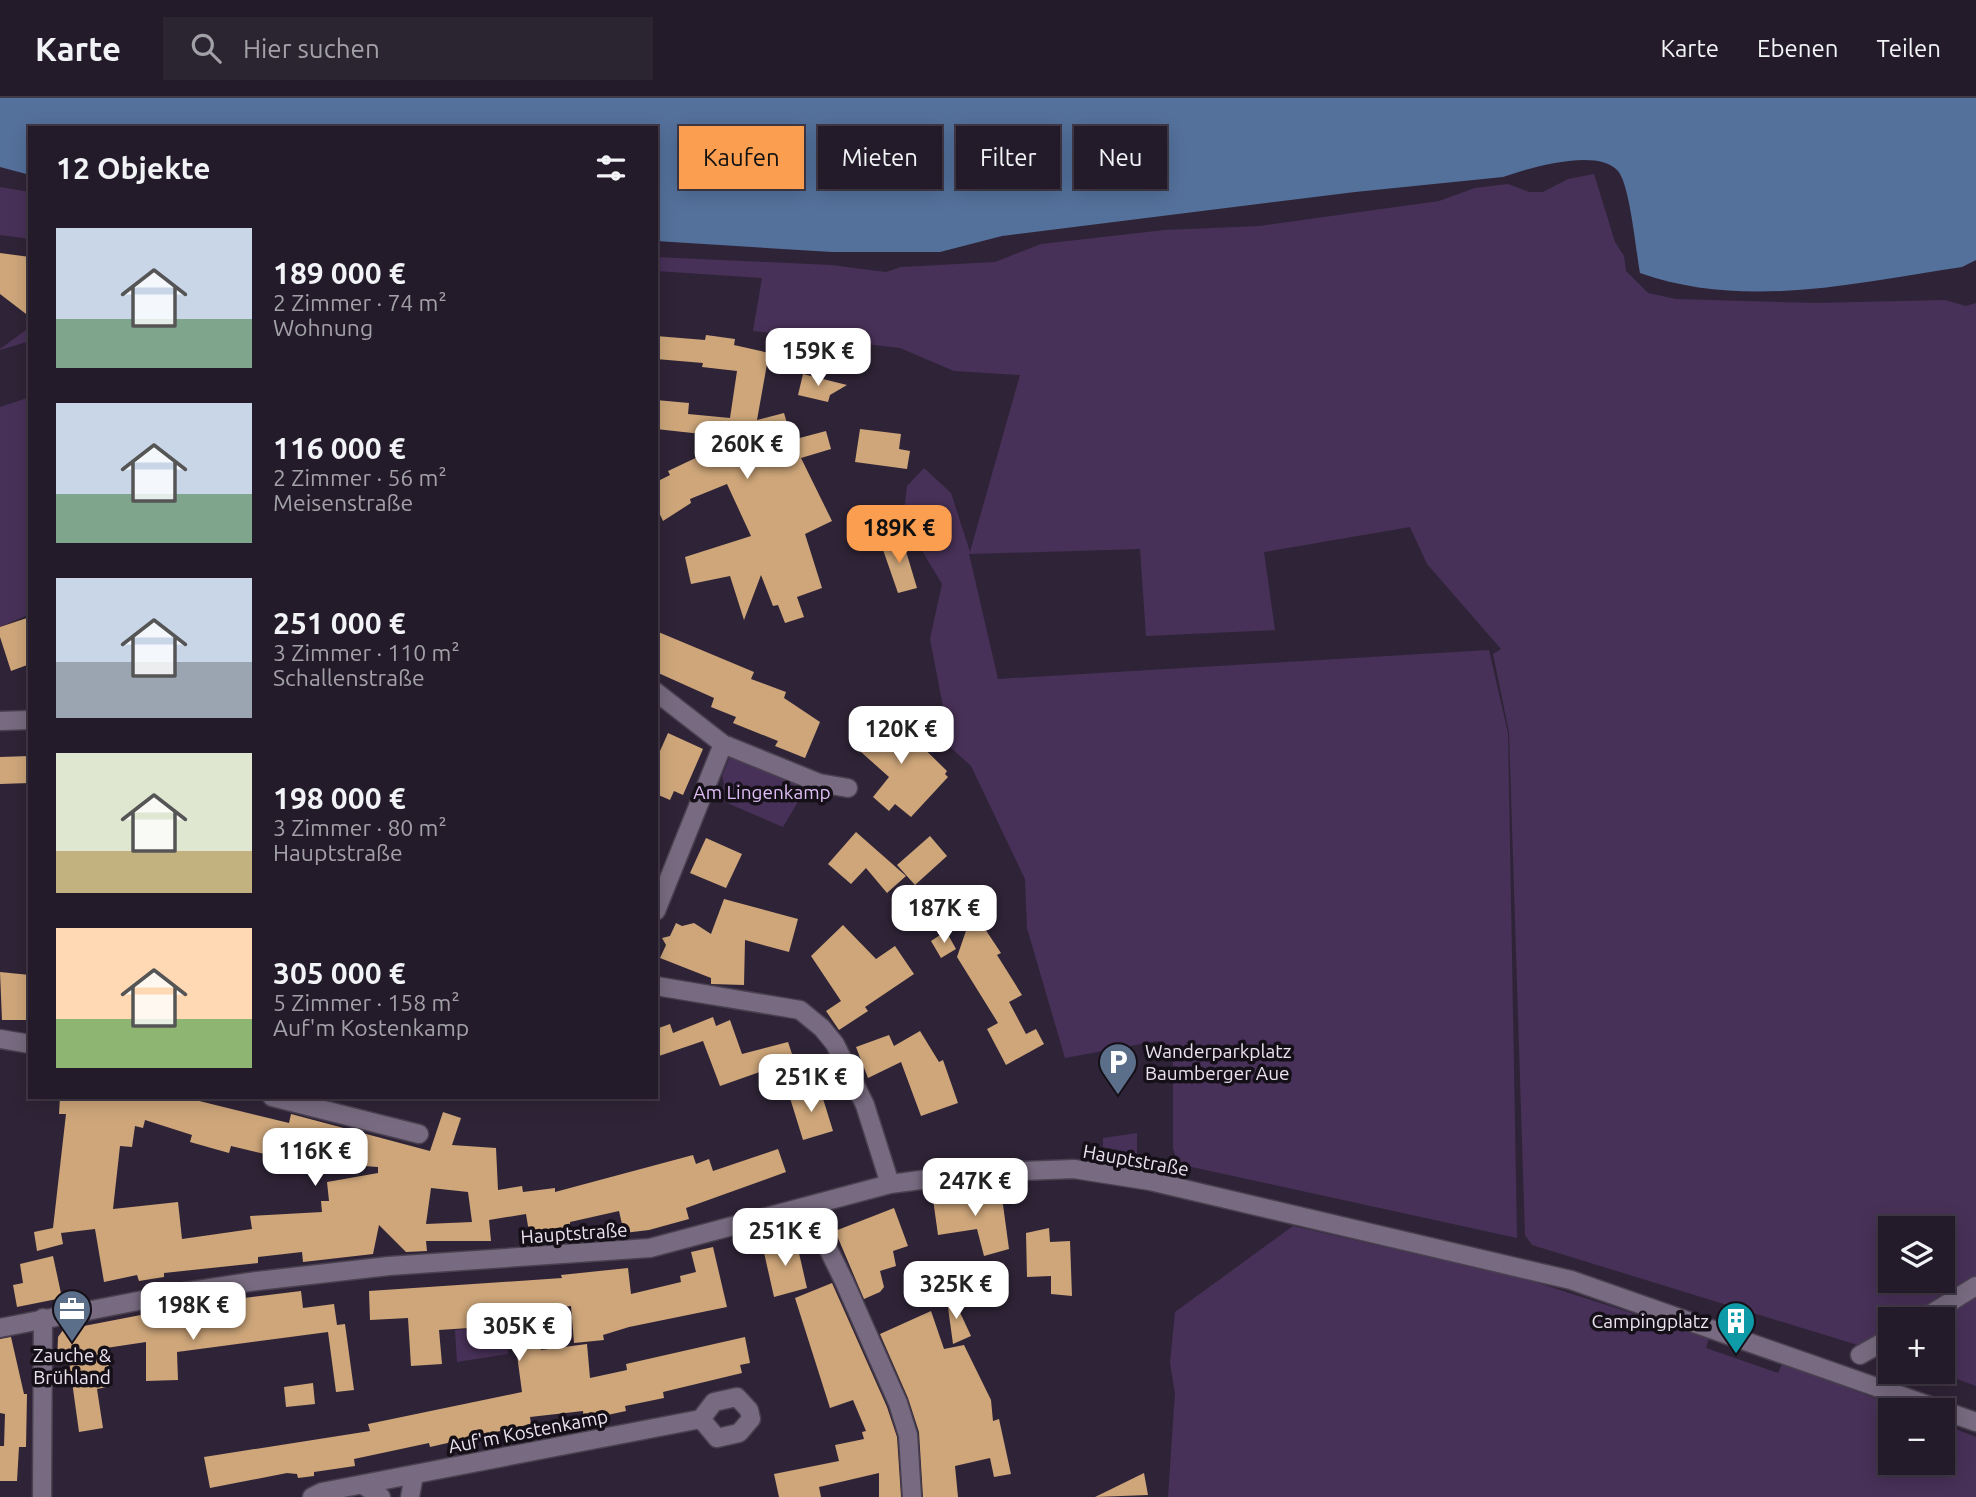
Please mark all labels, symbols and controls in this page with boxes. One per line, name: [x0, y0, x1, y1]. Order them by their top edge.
search box: [163, 17, 653, 80]
icon: search: [187, 29, 225, 67]
text: Karte: [35, 30, 121, 67]
text: Hier suchen: [243, 34, 380, 63]
text: Karte: [1660, 35, 1719, 62]
text: Ebenen: [1757, 35, 1838, 62]
text: Teilen: [1876, 35, 1941, 62]
chip: Kaufen: [679, 126, 804, 189]
chip: Mieten: [818, 126, 942, 189]
chip: Filter: [956, 126, 1060, 189]
chip: Neu: [1074, 126, 1167, 189]
icon: filters: [592, 149, 630, 187]
text: 12 Objekte: [56, 151, 211, 185]
icon: home: [112, 256, 196, 340]
text: 189 000 €: [273, 256, 406, 290]
text: 2 Zimmer · 74 m²: [273, 290, 447, 315]
text: Wohnung: [273, 315, 373, 340]
pin: 159K €: [761, 328, 875, 388]
text: 159K €: [782, 338, 854, 363]
pin: 260K €: [690, 422, 804, 481]
icon: home: [112, 431, 196, 515]
text: 116 000 €: [273, 431, 406, 465]
text: 260K €: [711, 431, 783, 456]
text: 2 Zimmer · 56 m²: [273, 465, 447, 490]
text: Meisenstraße: [273, 490, 413, 515]
pin: 189K €: [842, 505, 956, 565]
text: 189K €: [863, 515, 935, 540]
icon: home: [112, 606, 196, 690]
text: 251 000 €: [273, 606, 406, 640]
text: 3 Zimmer · 110 m²: [273, 640, 460, 665]
text: Schallenstraße: [273, 665, 425, 690]
pin: 120K €: [844, 706, 958, 766]
text: 120K €: [865, 716, 937, 741]
icon: home: [112, 781, 196, 865]
text: 198 000 €: [273, 781, 406, 815]
park label: Am Lingenkamp: [693, 781, 831, 803]
text: 3 Zimmer · 80 m²: [273, 815, 447, 840]
text: Hauptstraße: [273, 840, 403, 865]
pin: 187K €: [887, 886, 1001, 945]
text: 187K €: [908, 895, 980, 920]
icon: home: [112, 956, 196, 1040]
text: 305 000 €: [273, 956, 406, 990]
text: 5 Zimmer · 158 m²: [273, 990, 460, 1015]
text: Auf'm Kostenkamp: [273, 1015, 469, 1040]
place label: Wanderparkplatz Baumberger Aue: [1145, 1040, 1292, 1084]
parking icon: Wanderparkplatz Baumberger Aue: [1097, 1041, 1139, 1096]
pin: 251K €: [754, 1054, 868, 1114]
text: 251K €: [775, 1064, 847, 1089]
pin: 116K €: [258, 1128, 372, 1188]
text: 116K €: [279, 1138, 351, 1163]
street label: Hauptstraße: [1081, 1140, 1191, 1180]
pin: 247K €: [918, 1158, 1032, 1218]
text: 247K €: [939, 1168, 1011, 1193]
pin: 251K €: [728, 1208, 842, 1268]
map controls: [1878, 1216, 1955, 1475]
button: layers: [1878, 1216, 1955, 1293]
street label: Hauptstraße: [520, 1218, 628, 1248]
text: 251K €: [749, 1218, 821, 1243]
pin: 325K €: [899, 1262, 1013, 1321]
text: 325K €: [920, 1271, 992, 1296]
pin: 198K €: [136, 1282, 250, 1342]
office icon: Zauche & Brühland: [51, 1288, 93, 1343]
text: 198K €: [157, 1292, 229, 1317]
building icon: Campingplatz: [1715, 1300, 1757, 1355]
pin: 305K €: [462, 1304, 576, 1363]
button: +: [1878, 1307, 1955, 1384]
place label: Campingplatz: [1592, 1310, 1709, 1332]
text: 305K €: [483, 1313, 555, 1338]
place label: Zauche & Brühland: [33, 1344, 112, 1388]
button: −: [1878, 1398, 1955, 1475]
street label: Auf'm Kostenkamp: [446, 1405, 610, 1457]

